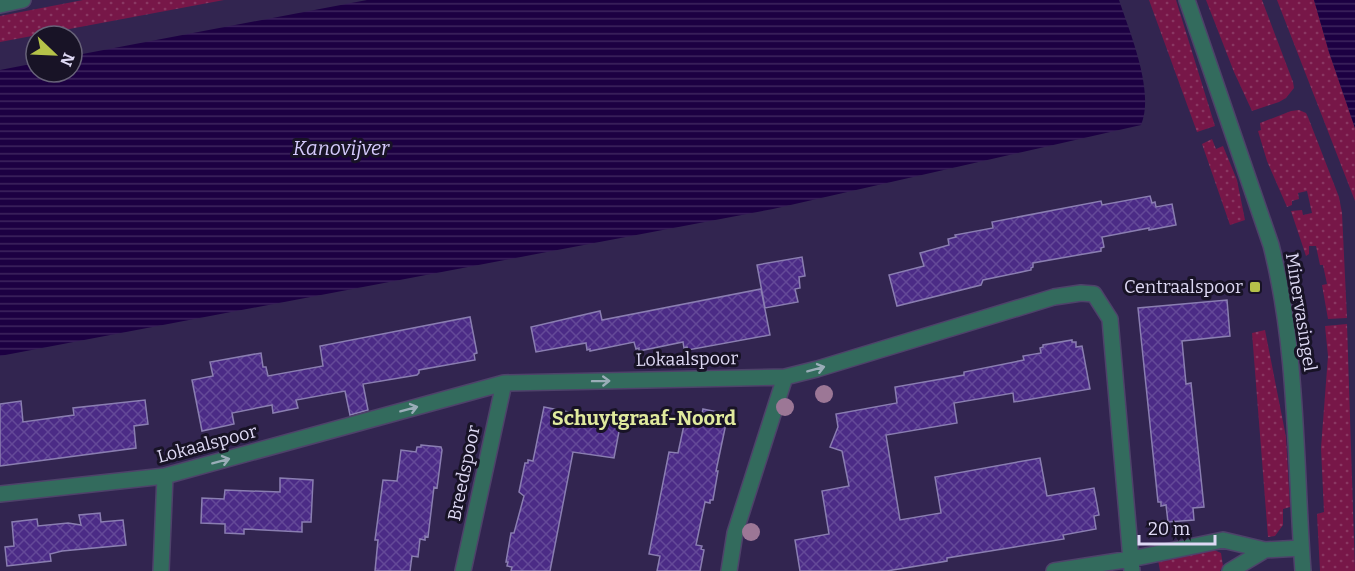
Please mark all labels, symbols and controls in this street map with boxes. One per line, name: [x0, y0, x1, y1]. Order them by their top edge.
north arrow: [24, 24, 84, 84]
text: N: [56, 50, 79, 69]
water label: Kanovijver: [293, 136, 390, 161]
street label: Minervasingel: [1281, 251, 1321, 373]
place label: Centraalspoor: [1124, 276, 1243, 298]
marker: Centraalspoor: [1248, 280, 1262, 294]
street label: Lokaalspoor: [636, 347, 739, 371]
one-way arrow: [806, 363, 825, 374]
one-way arrow: [590, 375, 610, 387]
one-way arrow: [400, 403, 419, 414]
district label: Schuytgraaf-Noord: [552, 406, 736, 430]
street label: Lokaalspoor: [155, 420, 259, 468]
street label: Breedspoor: [443, 423, 485, 523]
one-way arrow: [212, 455, 231, 466]
scale bar: [1139, 508, 1216, 546]
text: 20 m: [1148, 518, 1190, 540]

